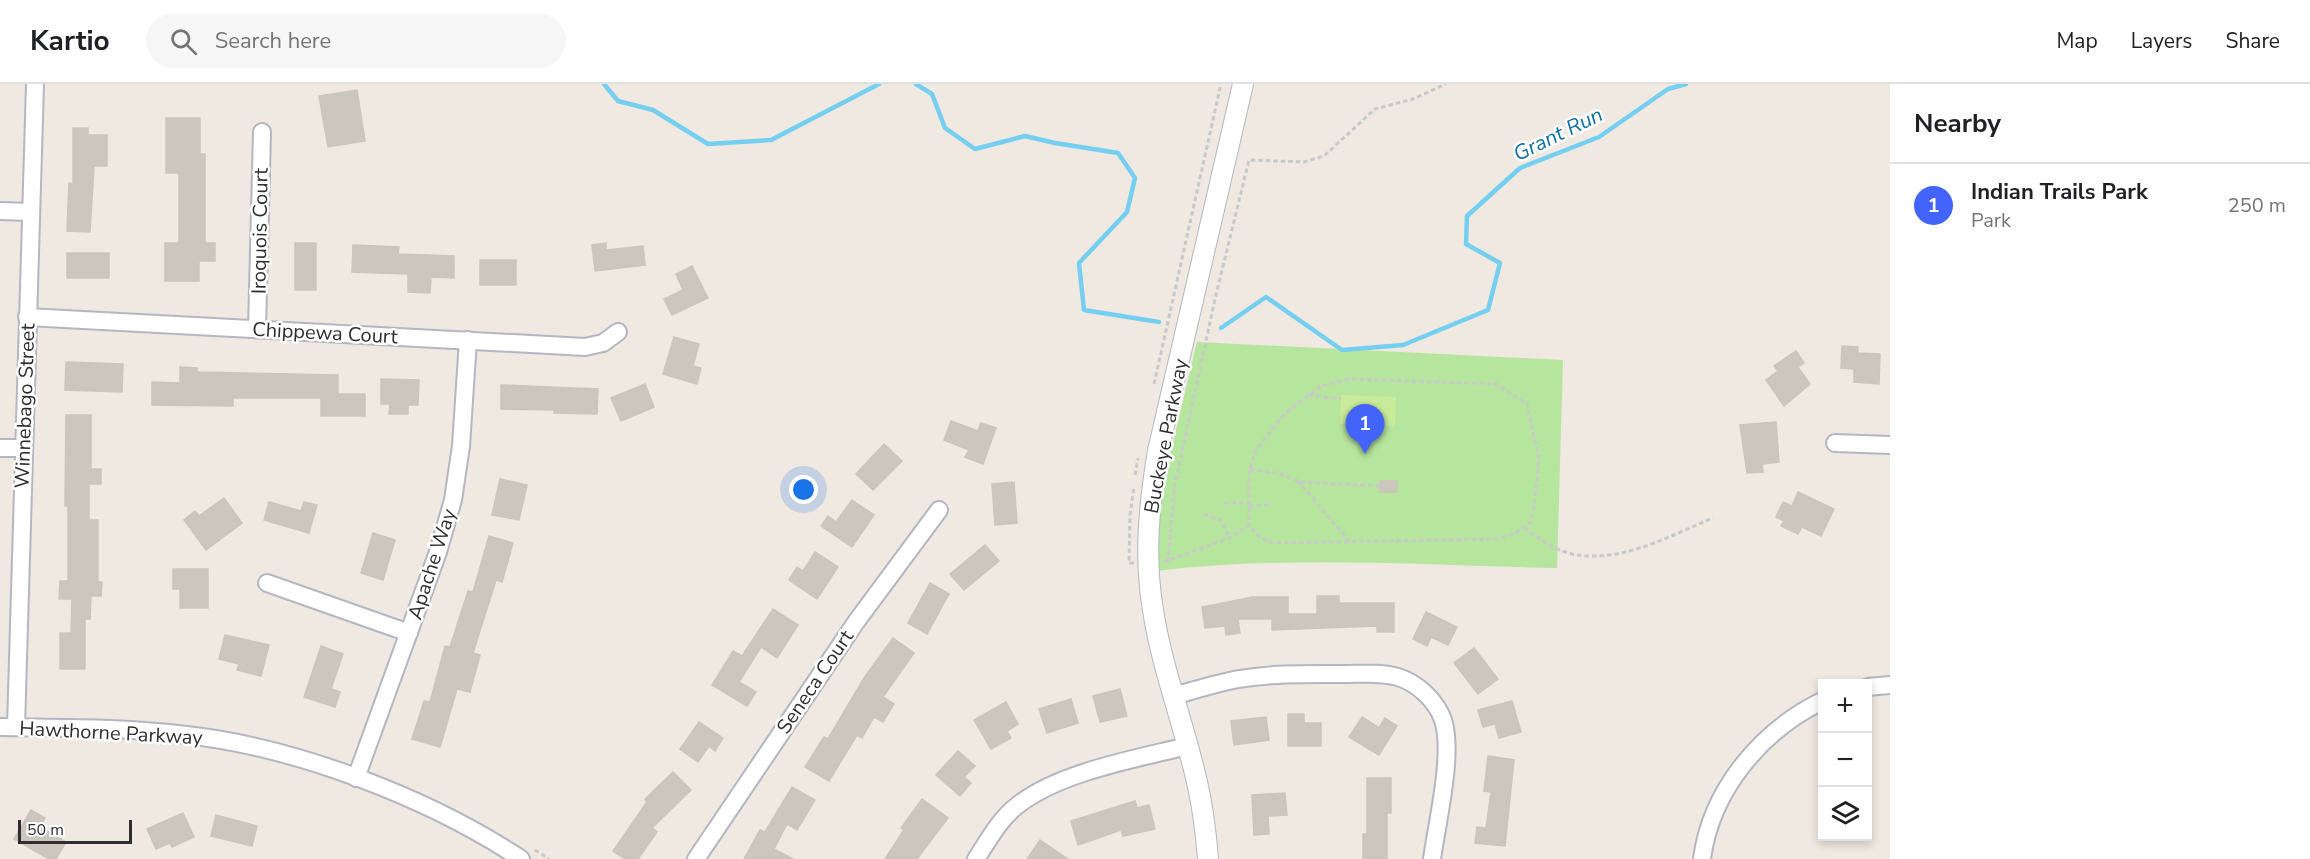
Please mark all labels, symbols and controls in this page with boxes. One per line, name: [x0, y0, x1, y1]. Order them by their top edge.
search box: [146, 14, 566, 68]
text: Kartio: [30, 22, 110, 60]
icon: search: [167, 25, 200, 58]
text: Search here: [215, 26, 331, 56]
text: Map: [2056, 27, 2098, 55]
text: Layers: [2131, 27, 2192, 55]
text: Share: [2225, 27, 2280, 55]
water label: Grant Run: [1509, 100, 1607, 168]
text: Nearby: [1914, 106, 2001, 141]
street label: Iroquois Court: [245, 167, 275, 294]
text: Indian Trails Park: [1971, 177, 2148, 207]
text: 1: [1928, 192, 1940, 219]
text: 250 m: [2228, 192, 2286, 219]
text: Park: [1971, 207, 2011, 234]
street label: Chippewa Court: [252, 316, 399, 350]
street label: Winnebago Street: [9, 322, 41, 489]
street label: Buckeye Parkway: [1138, 356, 1194, 516]
pin: 1: [1346, 404, 1384, 454]
your location: [789, 475, 818, 504]
street label: Apache Way: [401, 505, 463, 623]
street label: Seneca Court: [770, 624, 860, 739]
map controls: [1818, 679, 1872, 841]
button: +: [1818, 679, 1872, 733]
street label: Hawthorne Parkway: [19, 715, 204, 751]
button: −: [1818, 733, 1872, 787]
button: layers: [1818, 787, 1872, 841]
scale bar: [18, 817, 132, 844]
text: 50 m: [27, 819, 64, 841]

